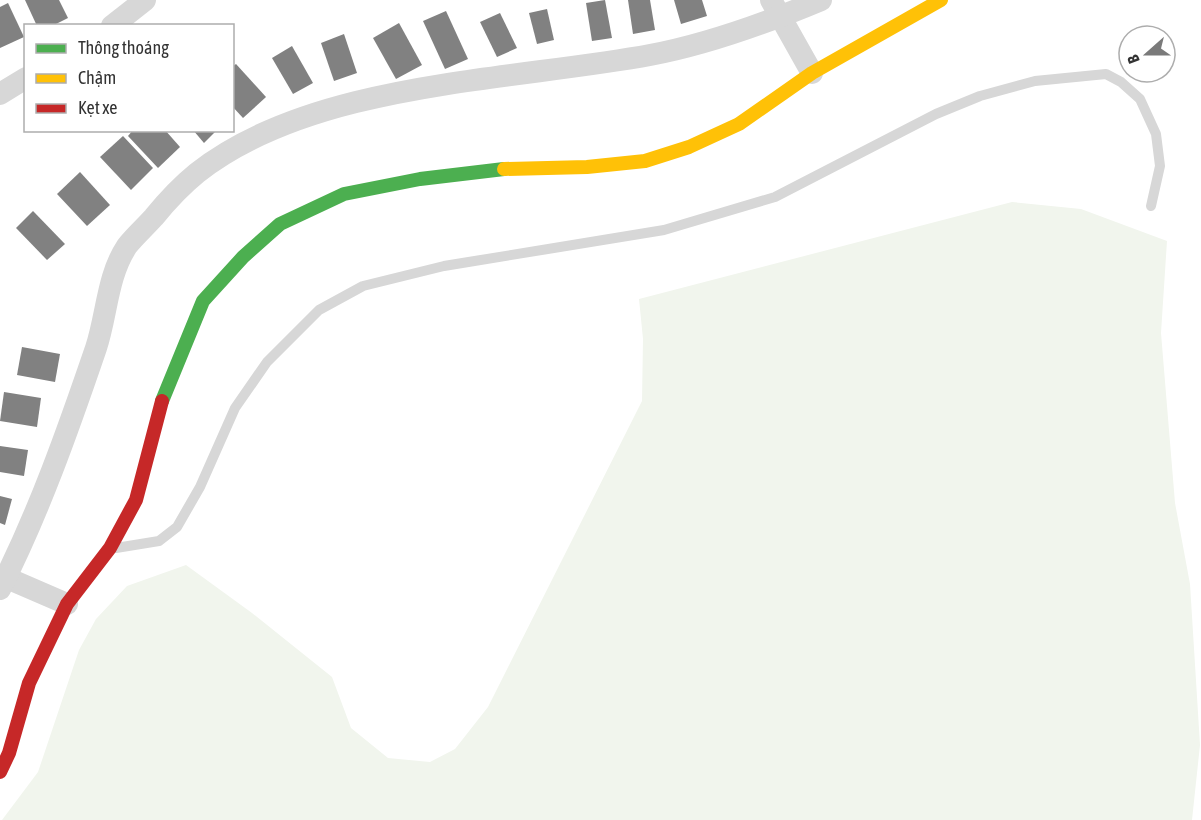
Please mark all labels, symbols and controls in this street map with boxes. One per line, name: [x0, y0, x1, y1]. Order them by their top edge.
legend: [24, 24, 234, 132]
north arrow: [1117, 24, 1177, 84]
text: Thông thoáng: [78, 37, 169, 58]
text: B: [1123, 52, 1143, 66]
text: Chậm: [78, 67, 116, 88]
text: Kẹt xe: [78, 97, 118, 118]

